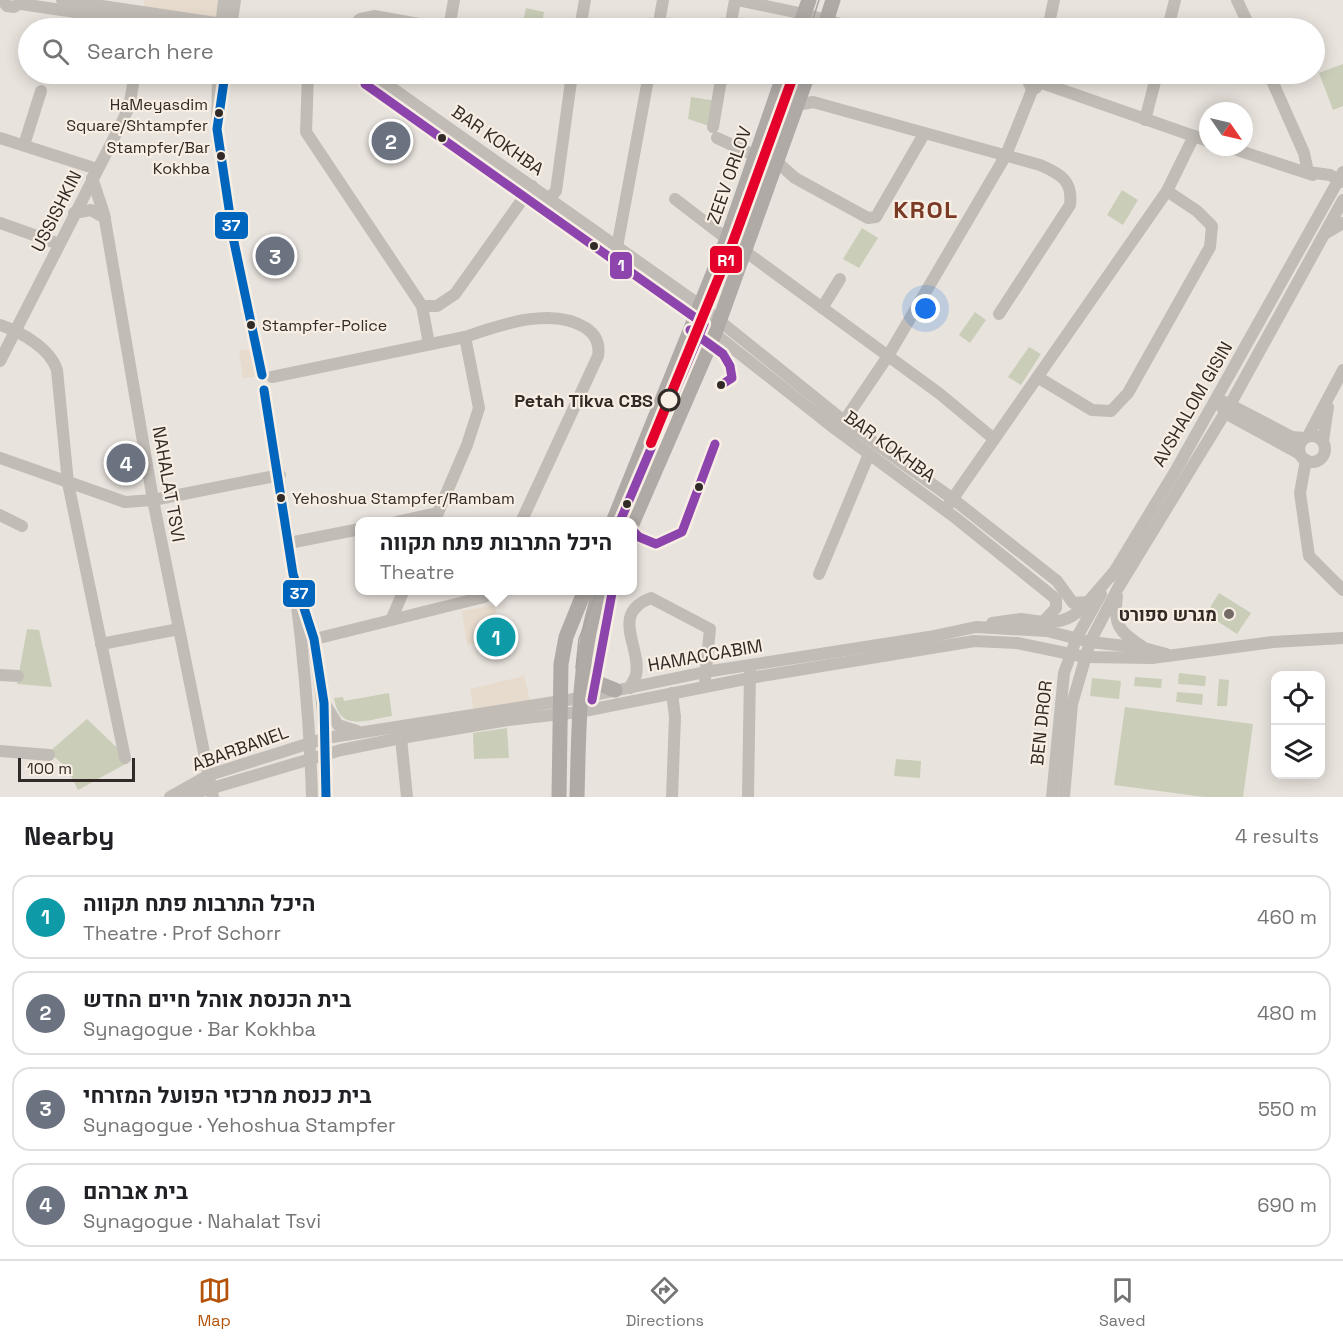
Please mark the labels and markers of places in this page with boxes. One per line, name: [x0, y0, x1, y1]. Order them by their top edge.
place label: HaMeyasdim Square/Shtampfer: [66, 94, 208, 136]
marker: HaMeyasdim Square/Shtampfer: [213, 107, 225, 119]
pin: 2: [372, 118, 410, 164]
unlabelled marker: [436, 132, 448, 144]
place label: Stampfer/Bar Kokhba: [107, 137, 210, 179]
marker: Stampfer/Bar Kokhba: [215, 150, 227, 162]
pin: 3: [256, 234, 294, 278]
unlabelled marker: [588, 240, 600, 252]
place label: Stampfer-Police: [262, 315, 387, 336]
marker: Stampfer-Police: [245, 319, 257, 331]
unlabelled marker: [715, 379, 727, 391]
place label: Petah Tikva CBS: [514, 389, 653, 412]
marker: Petah Tikva CBS: [658, 389, 680, 411]
pin: 4: [106, 440, 146, 486]
unlabelled marker: [693, 481, 705, 493]
place label: Yehoshua Stampfer/Rambam: [292, 488, 515, 509]
marker: Yehoshua Stampfer/Rambam: [275, 492, 287, 504]
unlabelled marker: [621, 498, 633, 510]
place label: מגרש ספורט: [1119, 603, 1217, 626]
marker: מגרש ספורט: [1222, 607, 1236, 621]
pin: 1: [476, 614, 516, 660]

